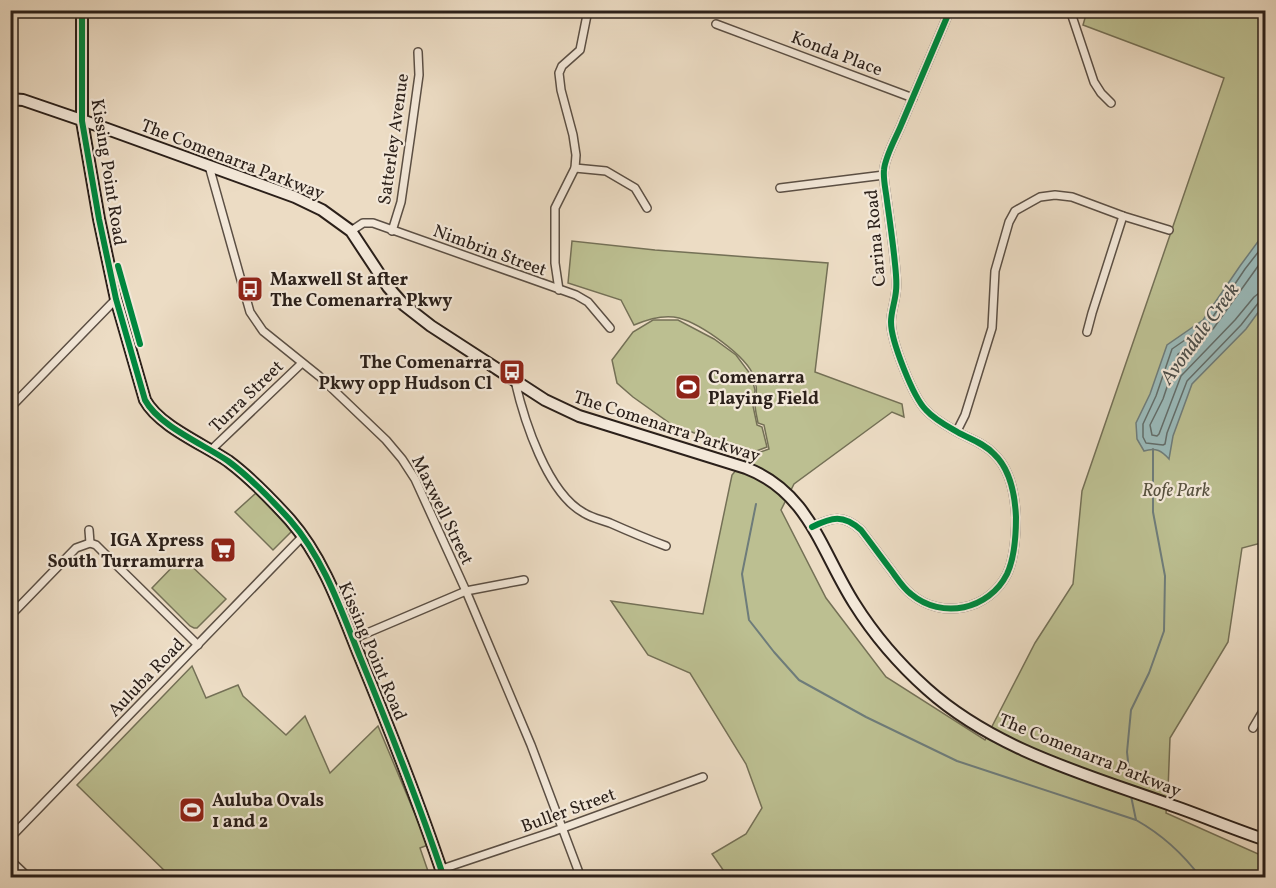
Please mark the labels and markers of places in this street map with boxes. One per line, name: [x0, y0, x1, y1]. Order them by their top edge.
place label: Maxwell St after The Comenarra Pkwy: [270, 268, 452, 314]
bus stop icon: Maxwell St after The Comenarra Pkwy: [235, 274, 265, 304]
place label: The Comenarra Pkwy opp Hudson Cl: [318, 351, 492, 397]
bus stop icon: The Comenarra Pkwy opp Hudson Cl: [497, 357, 527, 387]
place label: Comenarra Playing Field: [708, 366, 819, 412]
sports icon: Comenarra Playing Field: [673, 372, 703, 402]
place label: IGA Xpress South Turramurra: [47, 529, 204, 575]
supermarket icon: IGA Xpress South Turramurra: [208, 535, 238, 565]
place label: Auluba Ovals 1 and 2: [212, 789, 324, 835]
sports icon: Auluba Ovals 1 and 2: [177, 795, 207, 825]

